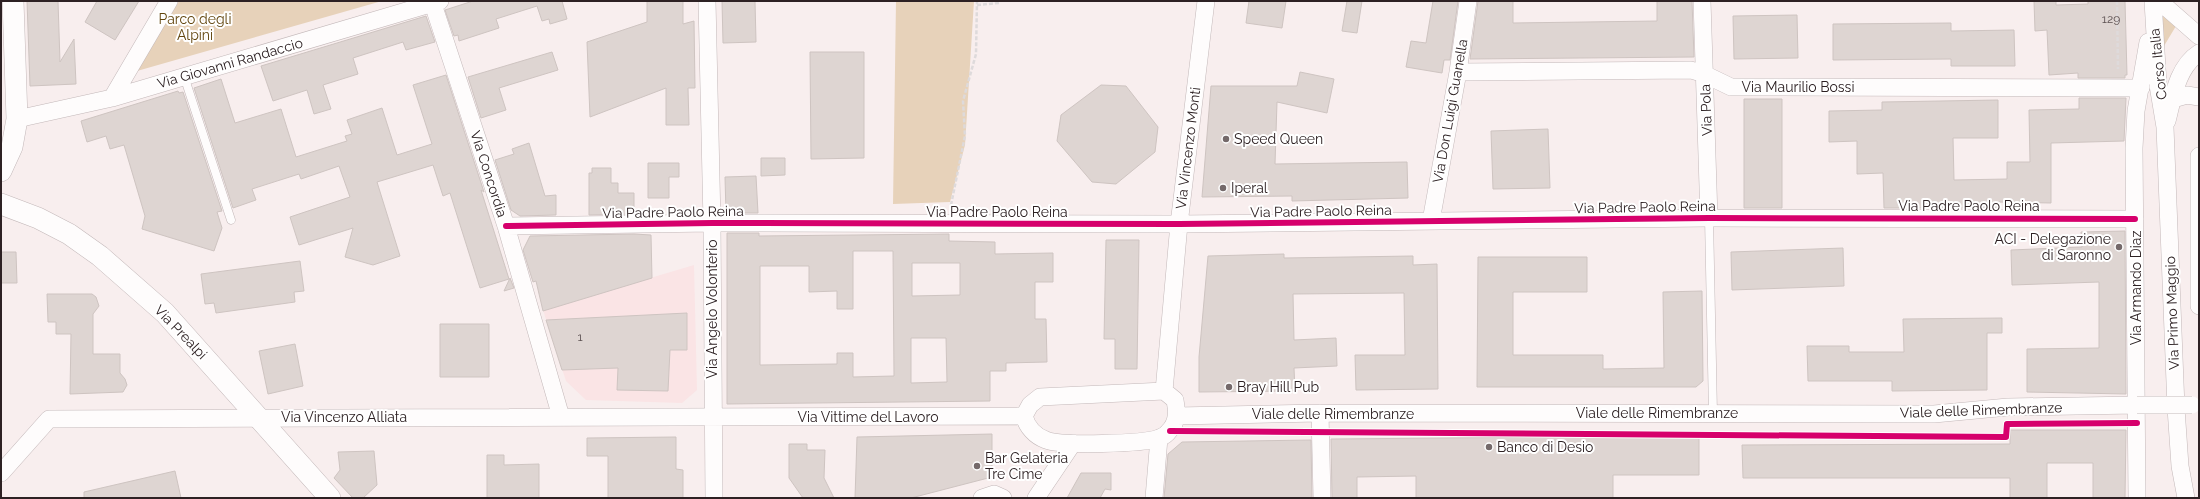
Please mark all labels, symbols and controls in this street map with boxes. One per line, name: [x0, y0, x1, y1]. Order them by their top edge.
park label: Parco degli Alpini: [159, 11, 231, 43]
house number: 129: [2102, 12, 2120, 26]
street label: Corso Italia: [2146, 27, 2170, 101]
street label: Via Giovanni Randaccio: [155, 35, 305, 91]
street label: Via Don Luigi Guanella: [1429, 38, 1471, 184]
street label: Via Maurilio Bossi: [1742, 79, 1854, 95]
street label: Via Pola: [1697, 84, 1715, 136]
street label: Via Vincenzo Monti: [1173, 86, 1203, 210]
street label: Via Concordia: [467, 129, 511, 219]
place label: Speed Queen: [1234, 131, 1323, 147]
marker: Speed Queen: [1221, 134, 1231, 144]
place label: Iperal: [1231, 180, 1268, 196]
marker: Iperal: [1218, 183, 1228, 193]
street label: Via Padre Paolo Reina: [1574, 198, 1716, 216]
street label: Via Padre Paolo Reina: [1898, 198, 2040, 214]
street label: Via Padre Paolo Reina: [1250, 202, 1392, 220]
street label: Via Padre Paolo Reina: [602, 203, 744, 221]
street label: Via Padre Paolo Reina: [926, 204, 1068, 220]
place label: ACI - Delegazione di Saronno: [1995, 231, 2111, 263]
street label: Via Armando Diaz: [2128, 231, 2144, 345]
street label: Via Angelo Volonterio: [704, 239, 720, 379]
marker: ACI - Delegazione di Saronno: [2114, 242, 2124, 252]
street label: Via Primo Maggio: [2162, 256, 2182, 370]
street label: Via Prealpi: [151, 302, 211, 362]
house number: 1: [577, 330, 583, 344]
place label: Bray Hill Pub: [1237, 379, 1320, 395]
marker: Bray Hill Pub: [1224, 382, 1234, 392]
street label: Viale delle Rimembranze: [1900, 399, 2062, 421]
street label: Viale delle Rimembranze: [1576, 405, 1738, 421]
street label: Viale delle Rimembranze: [1252, 406, 1414, 422]
street label: Via Vincenzo Alliata: [281, 409, 407, 425]
street label: Via Vittime del Lavoro: [798, 409, 938, 425]
place label: Banco di Desio: [1497, 439, 1593, 455]
marker: Banco di Desio: [1484, 442, 1494, 452]
place label: Bar Gelateria Tre Cime: [985, 450, 1068, 482]
marker: Bar Gelateria Tre Cime: [972, 461, 982, 471]

